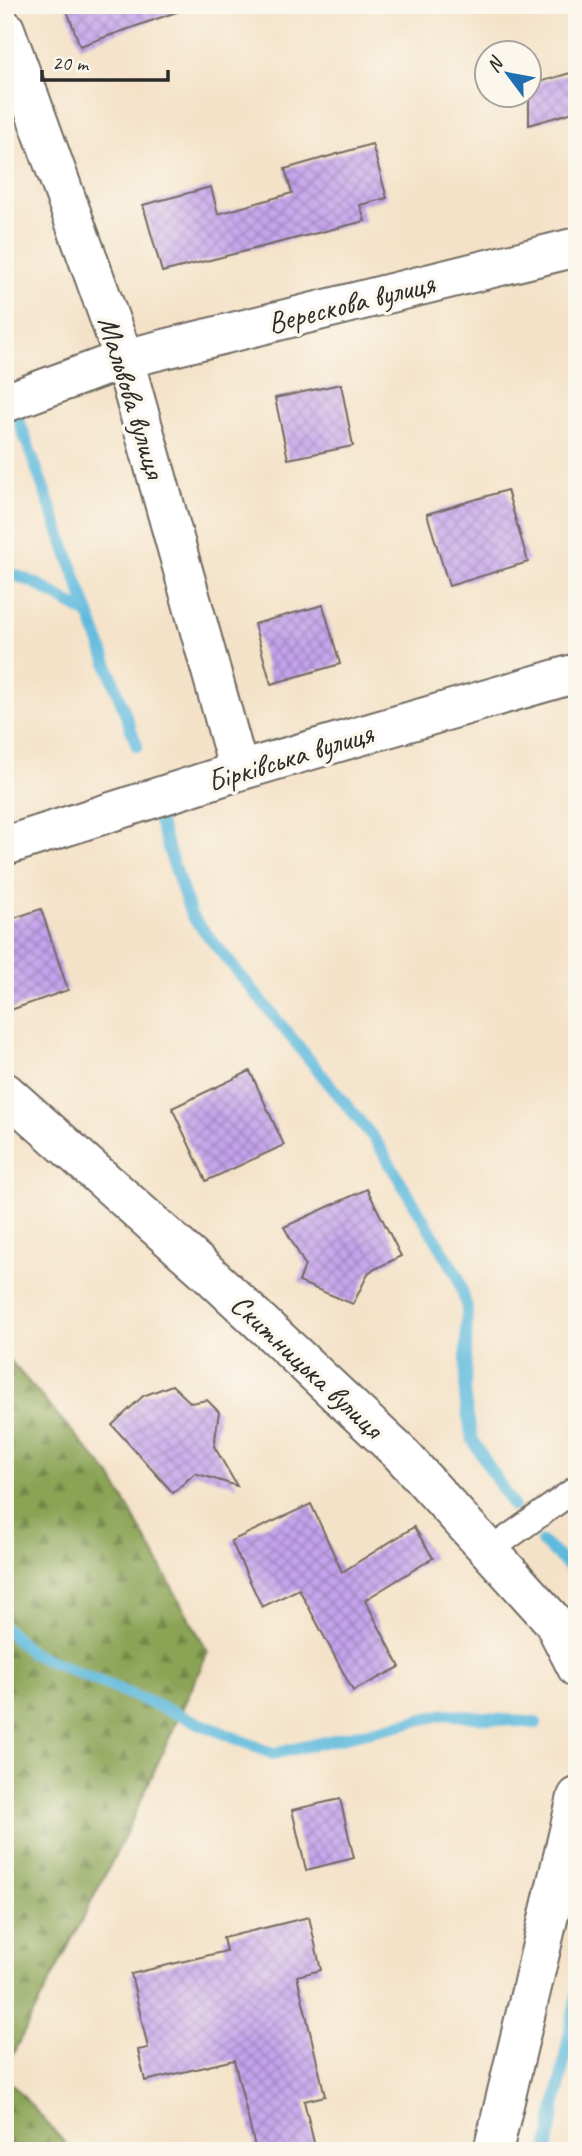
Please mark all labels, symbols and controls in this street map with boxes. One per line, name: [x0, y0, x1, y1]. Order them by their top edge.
scale bar: [42, 38, 168, 82]
north arrow: [474, 38, 544, 108]
text: 20 m: [52, 50, 90, 76]
text: N: [481, 51, 509, 77]
street label: Верескова вулиця: [264, 264, 439, 342]
street label: Мальвова вулиця: [89, 312, 175, 485]
street label: Бірківська вулиця: [202, 713, 379, 800]
street label: Скитницька вулиця: [223, 1286, 393, 1448]

